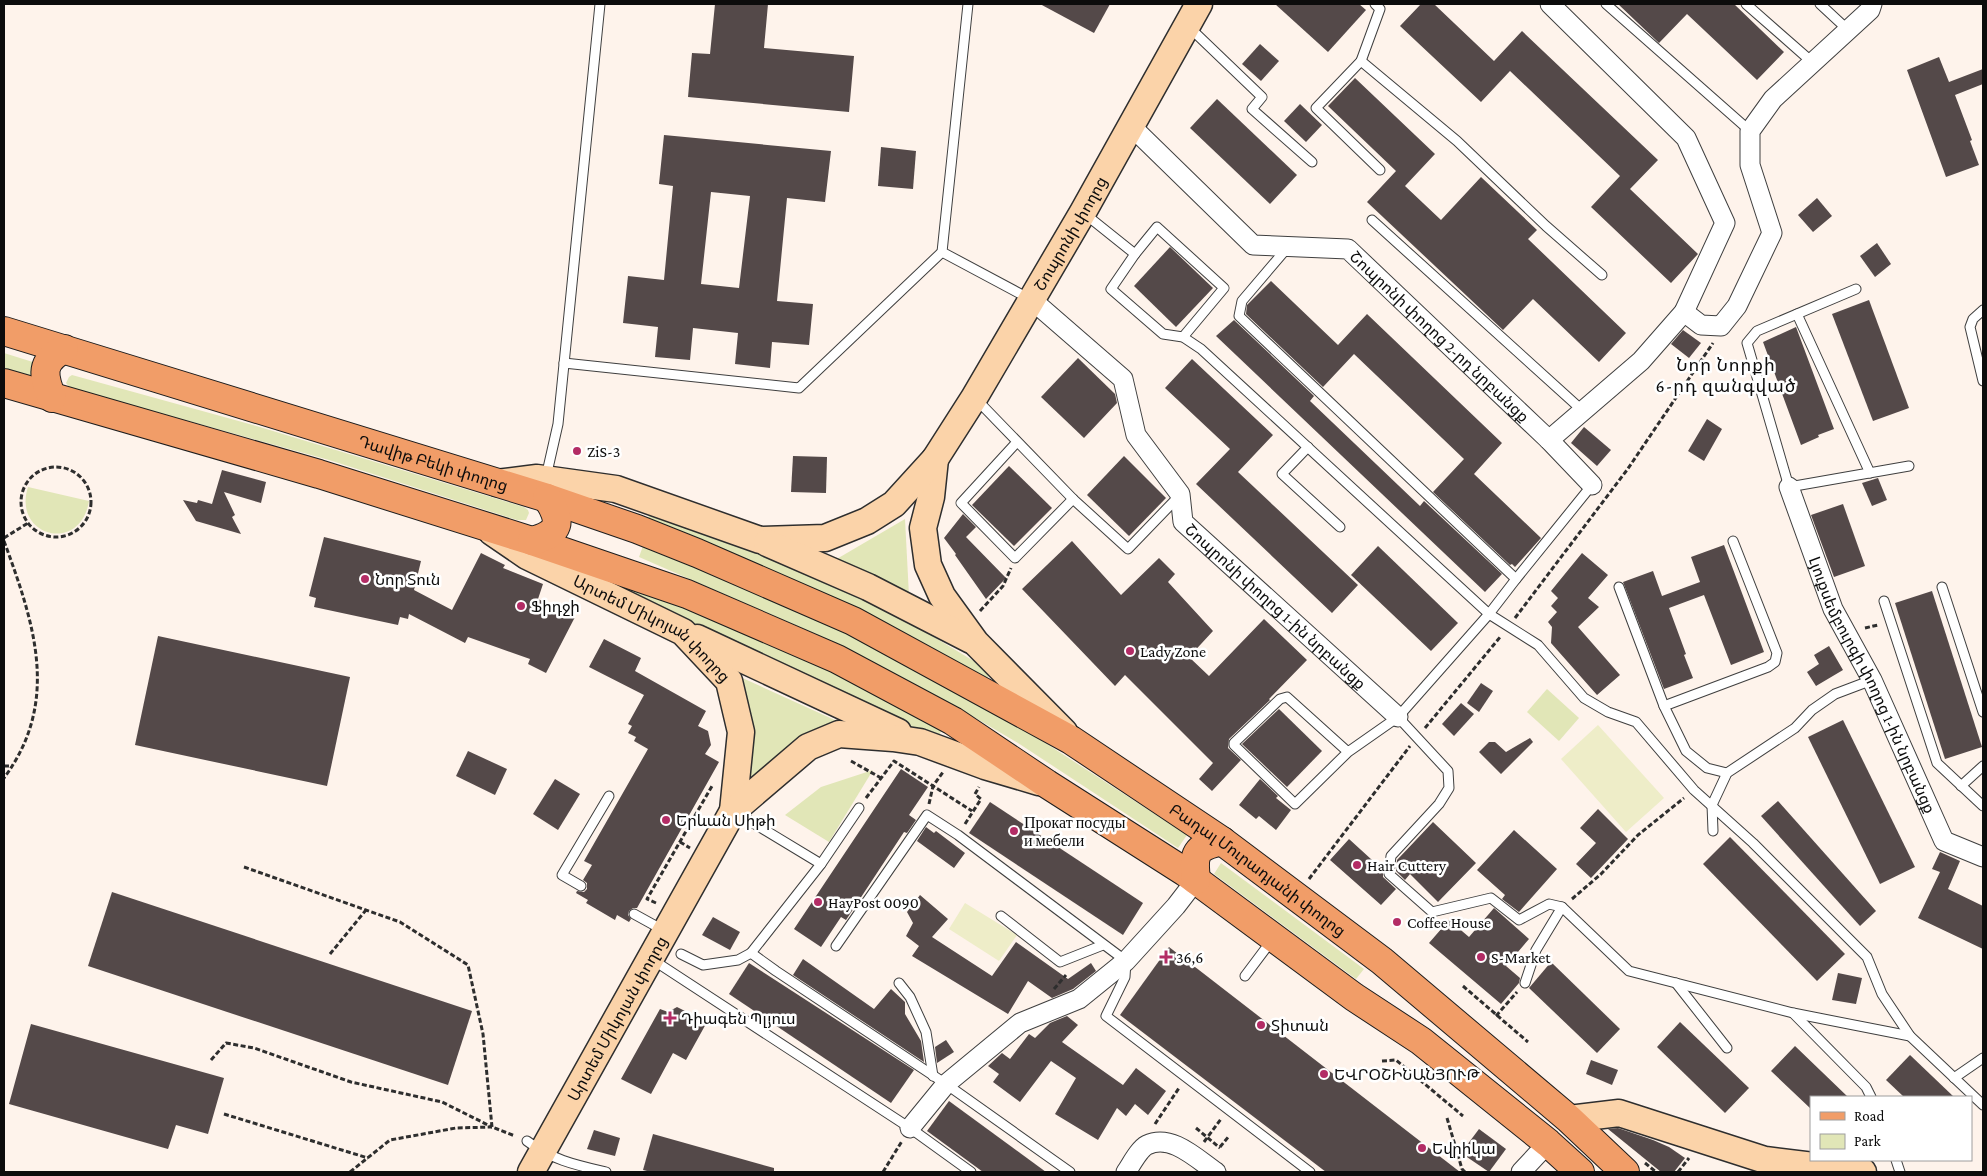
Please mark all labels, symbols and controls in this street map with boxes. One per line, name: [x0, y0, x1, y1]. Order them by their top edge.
street label: Շոպրոնի փողոց: [1030, 173, 1111, 293]
street label: Շոպրոնի փողոց 2-րդ նրբանցք: [1347, 247, 1533, 426]
district label: Նոր Նորքի 6-րդ զանգված: [1656, 355, 1796, 396]
street label: Դավիթ Բեկի փողոց: [356, 432, 510, 495]
place label: ZiS-3: [587, 443, 620, 460]
marker: ZiS-3: [571, 445, 583, 457]
street label: Շոպրոնի փողոց 1-ին նրբանցք: [1182, 520, 1369, 693]
street label: Լյուքսեմբուրգի փողոց 1-ին նրբանցք: [1806, 554, 1939, 816]
place label: Նոր Տուն: [375, 571, 440, 589]
street label: Արտեմ Միկոյան փողոց: [571, 571, 734, 686]
marker: Նոր Տուն: [359, 573, 371, 585]
place label: Ֆիդջի: [531, 598, 580, 616]
marker: Ֆիդջի: [515, 600, 527, 612]
place label: Lady Zone: [1140, 643, 1206, 661]
marker: Lady Zone: [1124, 645, 1136, 657]
street label: Բադալ Մուրադյանի փողոց: [1167, 800, 1349, 940]
place label: Երևան Սիթի: [676, 812, 775, 830]
marker: Երևան Սիթի: [660, 814, 672, 826]
place label: Прокат посуды и мебели: [1024, 814, 1126, 849]
marker: Прокат посуды и мебели: [1008, 825, 1020, 837]
place label: Hair Cuttery: [1367, 857, 1447, 875]
marker: Hair Cuttery: [1351, 859, 1363, 871]
place label: HayPost 0090: [828, 894, 919, 912]
marker: HayPost 0090: [812, 896, 824, 908]
place label: Coffee House: [1407, 914, 1491, 931]
marker: Coffee House: [1391, 916, 1403, 928]
street label: Արտեմ Միկոյան փողոց: [564, 933, 671, 1104]
place label: 36,6: [1176, 949, 1203, 966]
place label: S-Market: [1491, 949, 1551, 966]
marker: 36,6: [1160, 951, 1172, 963]
marker: S-Market: [1475, 951, 1487, 963]
place label: Դիագեն Պլյուս: [681, 1010, 796, 1028]
marker: Դիագեն Պլյուս: [663, 1011, 677, 1025]
place label: Տիտան: [1271, 1017, 1329, 1035]
marker: Տիտան: [1255, 1019, 1267, 1031]
place label: ԵՎՐՕՇԻՆԱՆՅՈՒԹ: [1334, 1066, 1480, 1083]
marker: ԵՎՐՕՇԻՆԱՆՅՈՒԹ: [1318, 1068, 1330, 1080]
legend: [1810, 1096, 1972, 1161]
text: Road: [1854, 1108, 1885, 1124]
text: Park: [1854, 1133, 1881, 1149]
place label: Եվրիկա: [1432, 1140, 1496, 1158]
marker: Եվրիկա: [1416, 1142, 1428, 1154]

